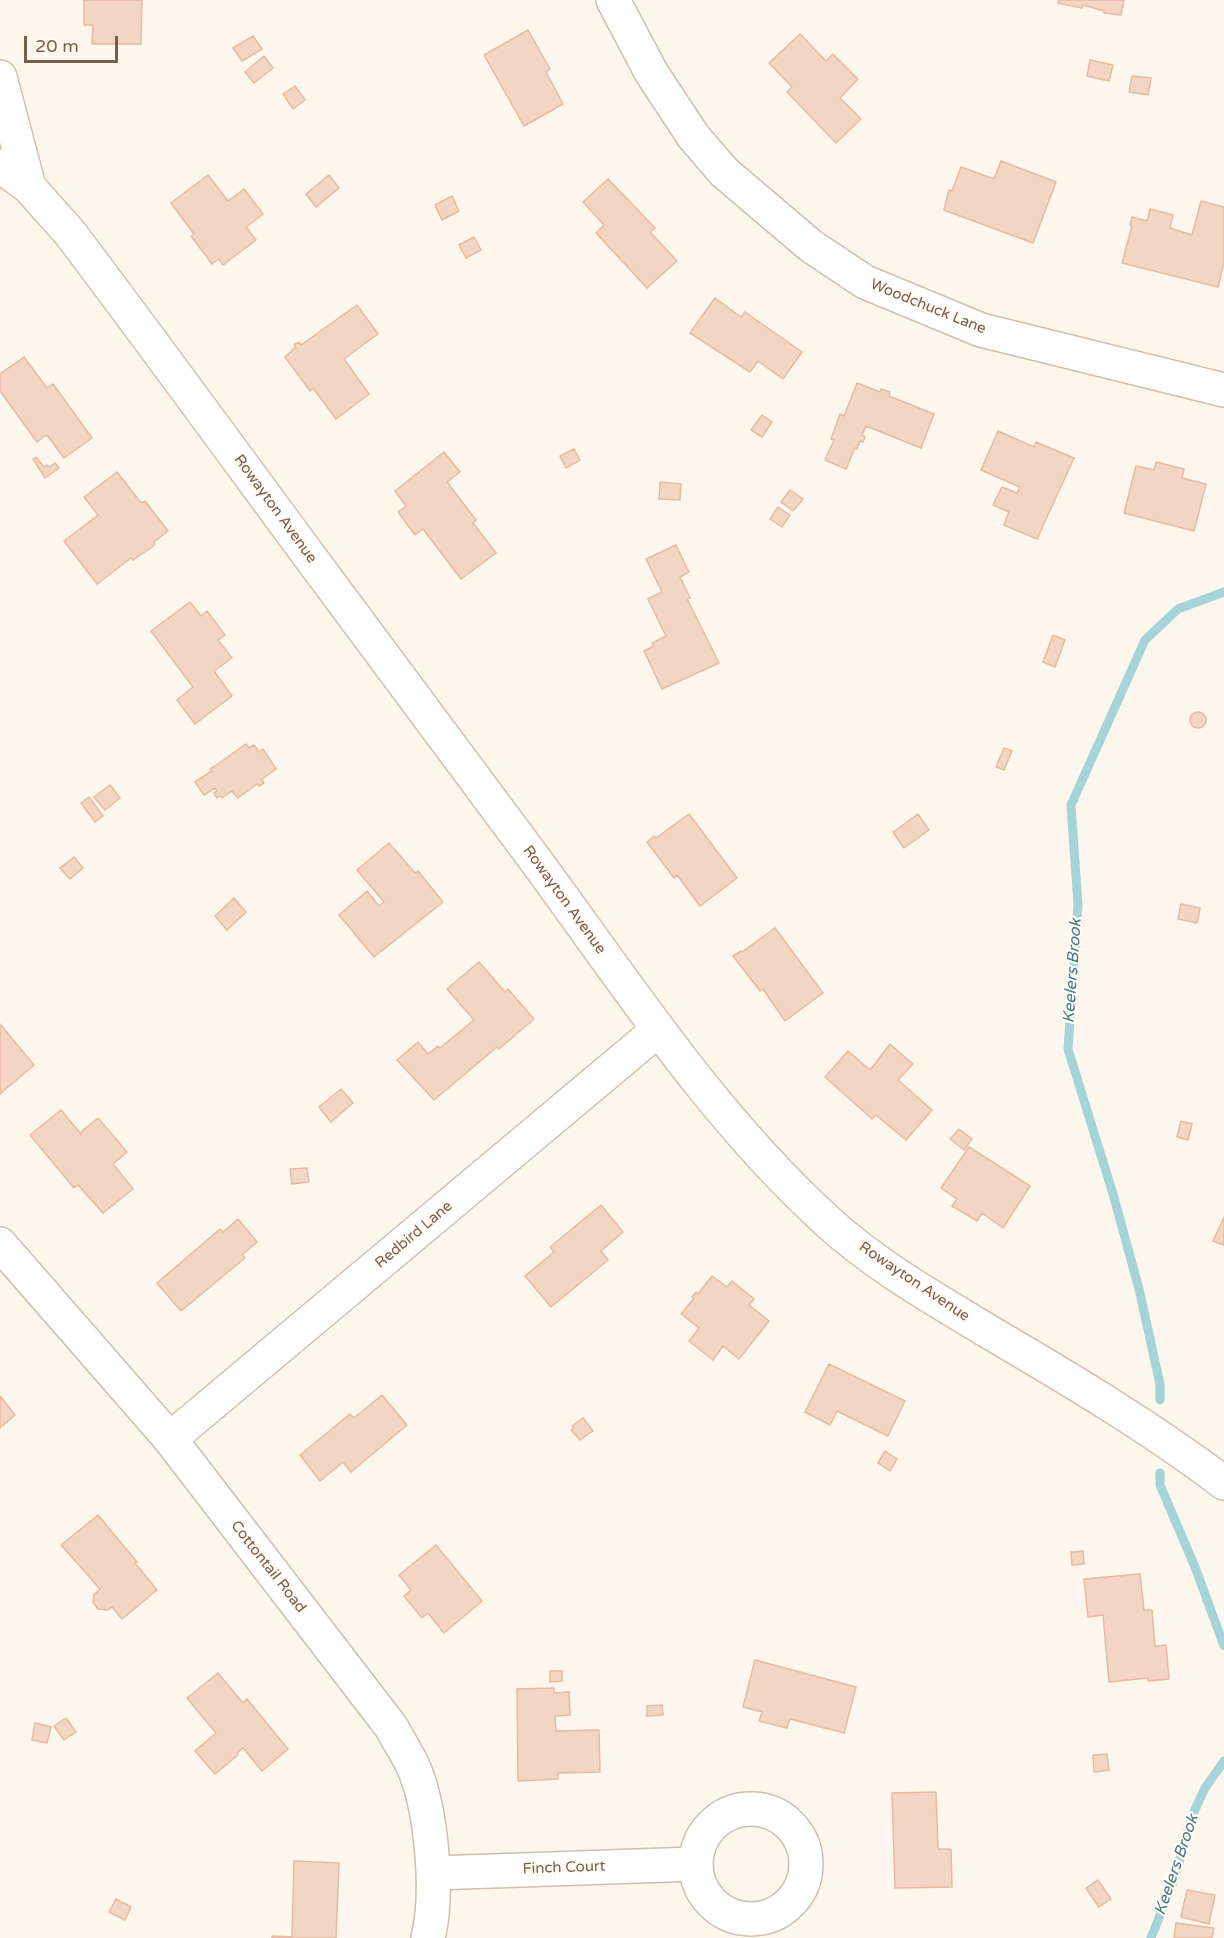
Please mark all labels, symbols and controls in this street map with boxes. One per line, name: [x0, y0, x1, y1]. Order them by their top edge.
scale bar: [27, 24, 122, 62]
text: 20 m: [35, 35, 79, 57]
street label: Woodchuck Lane: [868, 276, 988, 338]
street label: Rowayton Avenue: [230, 451, 320, 567]
street label: Rowayton Avenue: [519, 842, 609, 958]
water label: Keelers Brook: [1060, 918, 1086, 1024]
street label: Redbird Lane: [372, 1197, 456, 1273]
street label: Rowayton Avenue: [855, 1238, 973, 1326]
street label: Cottontail Road: [226, 1517, 310, 1617]
water label: Keelers Brook: [1151, 1812, 1203, 1918]
street label: Finch Court: [522, 1858, 606, 1878]

